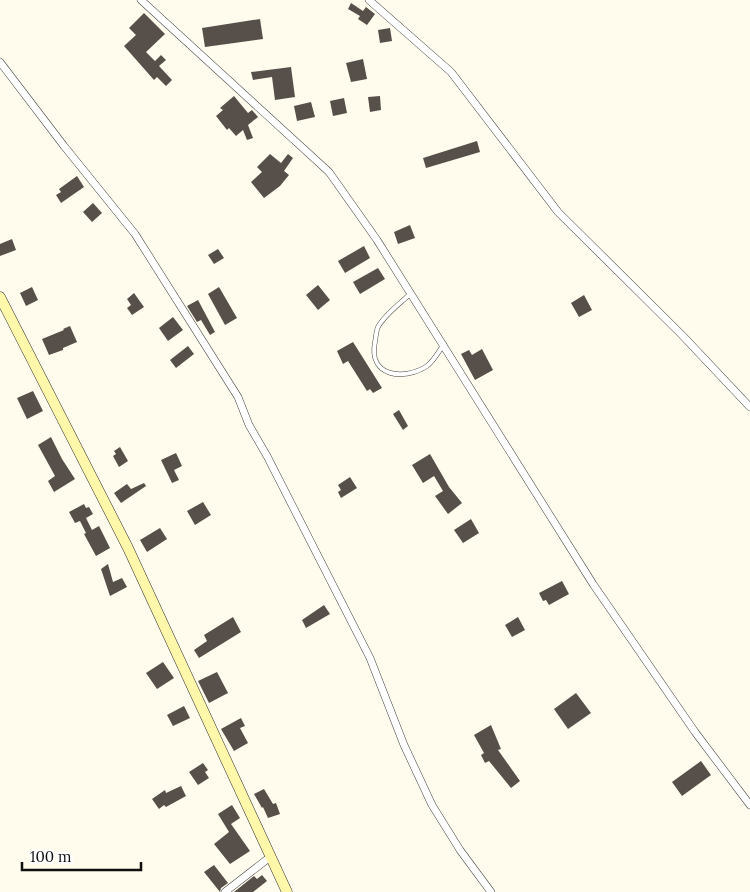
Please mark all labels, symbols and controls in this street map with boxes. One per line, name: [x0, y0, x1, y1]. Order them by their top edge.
scale bar: [22, 840, 141, 872]
text: 100 m: [30, 847, 71, 866]

